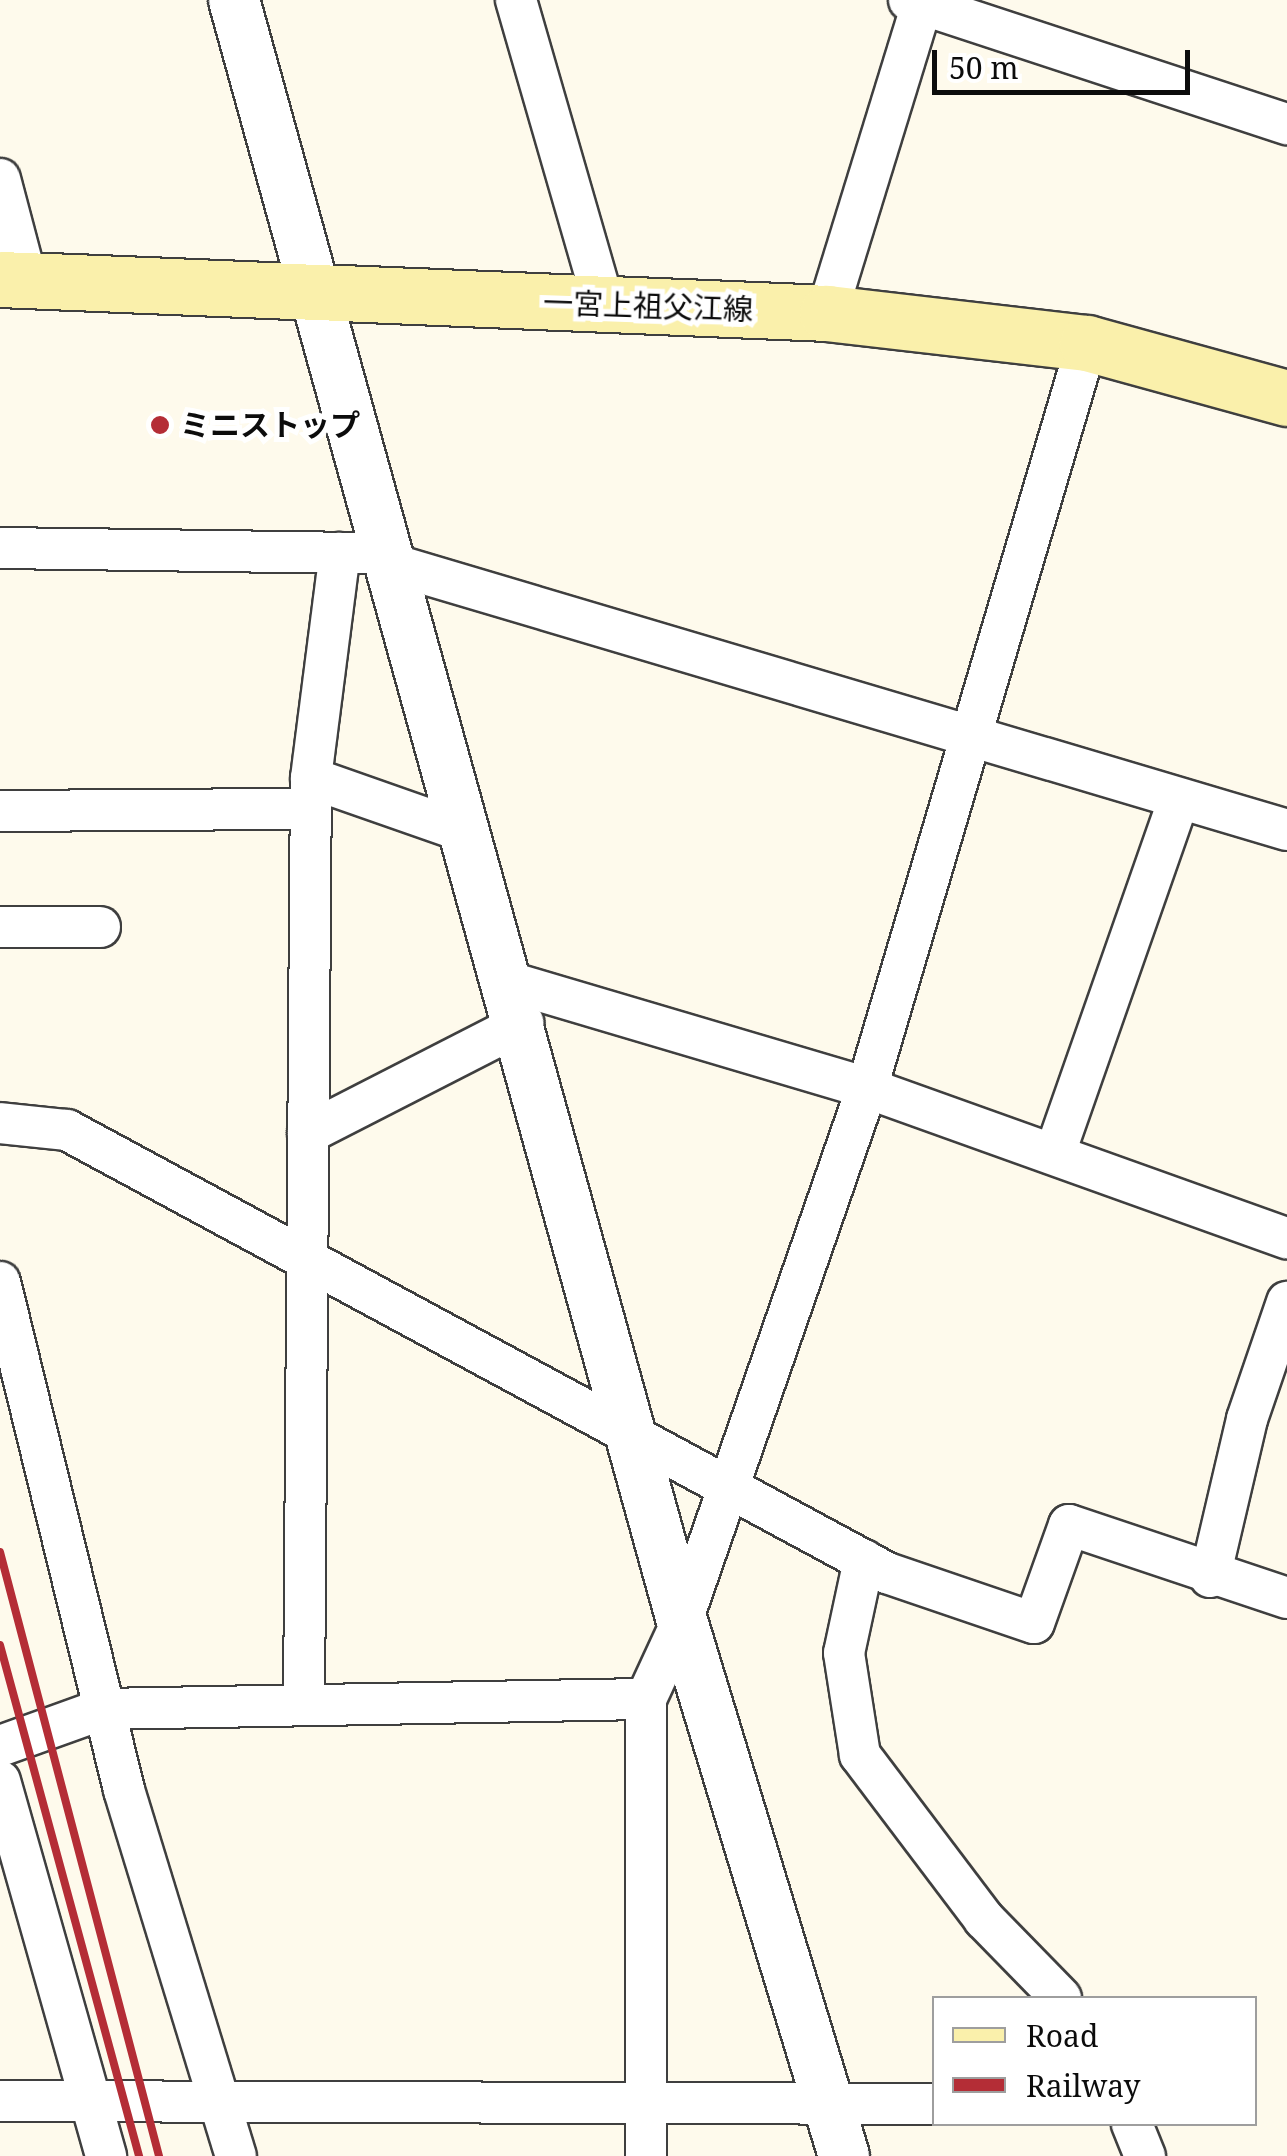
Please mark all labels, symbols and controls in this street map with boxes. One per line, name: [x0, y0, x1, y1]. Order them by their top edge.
scale bar: [937, 30, 1194, 92]
text: 50 m: [949, 47, 1019, 88]
street label: 一宮上祖父江線: [542, 284, 754, 328]
place label: ミニストップ: [180, 407, 360, 443]
marker: ミニストップ: [149, 414, 171, 436]
legend: [932, 1996, 1257, 2126]
text: Road: [1026, 2015, 1098, 2056]
text: Railway: [1026, 2065, 1141, 2106]

